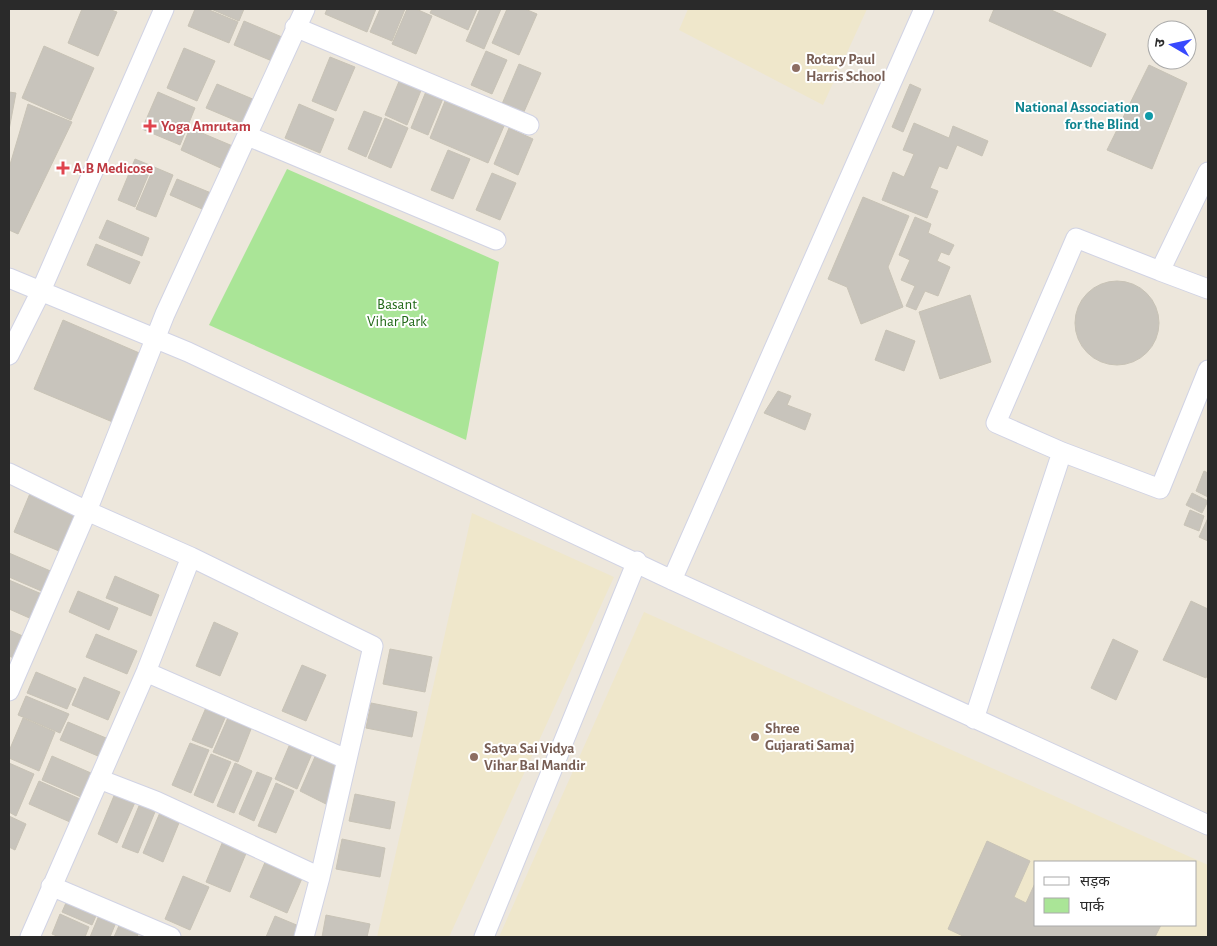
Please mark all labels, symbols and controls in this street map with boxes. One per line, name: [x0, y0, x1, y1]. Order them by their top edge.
north arrow: [1147, 20, 1197, 70]
text: उ: [1153, 37, 1168, 48]
place label: Rotary Paul Harris School: [806, 52, 885, 84]
marker: Rotary Paul Harris School: [790, 62, 802, 74]
place label: National Association for the Blind: [1015, 100, 1139, 132]
marker: National Association for the Blind: [1143, 110, 1155, 122]
marker: Yoga Amrutam: [143, 119, 157, 133]
place label: Yoga Amrutam: [161, 119, 251, 134]
place label: A.B Medicose: [73, 161, 153, 176]
marker: A.B Medicose: [57, 162, 69, 174]
park label: Basant Vihar Park: [367, 297, 427, 329]
place label: Shree Gujarati Samaj: [765, 721, 854, 753]
marker: Shree Gujarati Samaj: [749, 731, 761, 743]
place label: Satya Sai Vidya Vihar Bal Mandir: [484, 741, 586, 773]
marker: Satya Sai Vidya Vihar Bal Mandir: [468, 751, 480, 763]
legend: [1034, 861, 1197, 926]
text: सड़क: [1080, 874, 1110, 889]
text: पार्क: [1080, 897, 1104, 914]

